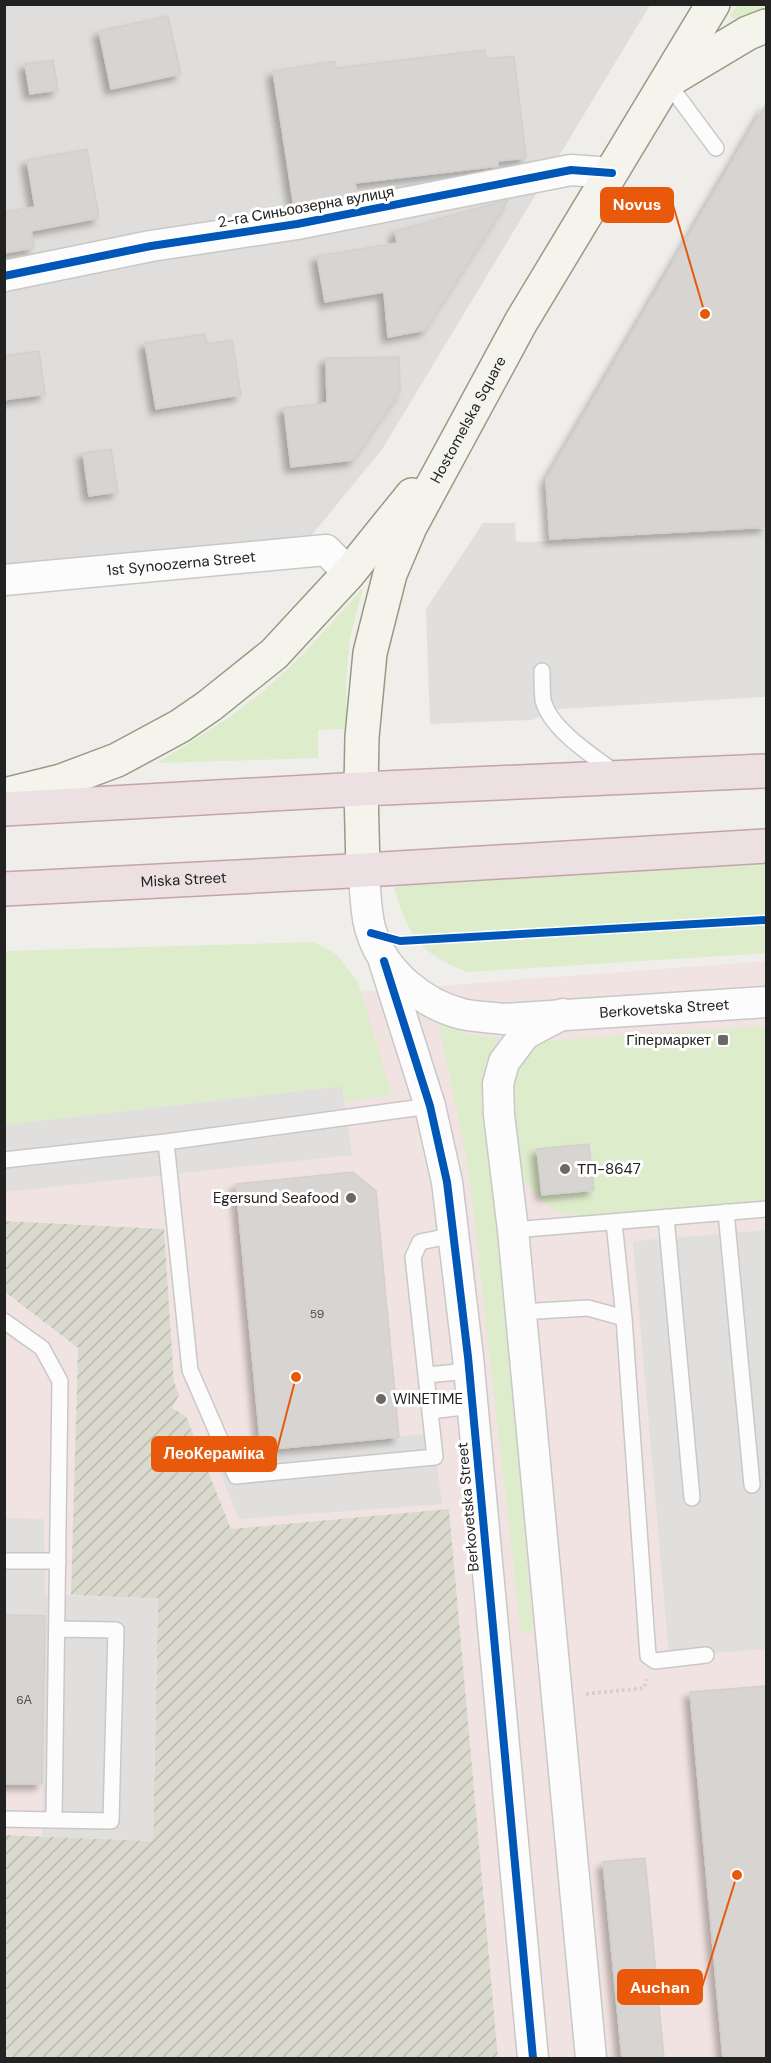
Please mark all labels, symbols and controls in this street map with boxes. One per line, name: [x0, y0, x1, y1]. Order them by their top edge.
street label: 2-га Синьоозерна вулиця: [216, 182, 396, 232]
callout: Novus: [601, 188, 673, 222]
text: Novus: [613, 194, 661, 215]
street label: Hostomelska Square: [425, 352, 511, 487]
street label: 1st Synoozerna Street: [106, 547, 257, 580]
street label: Miska Street: [140, 867, 227, 892]
street label: Berkovetska Street: [599, 994, 730, 1023]
place label: Гіпермаркет: [626, 1030, 711, 1050]
marker: Гіпермаркет: [716, 1033, 730, 1047]
place label: ТП-8647: [577, 1159, 641, 1179]
marker: ТП-8647: [558, 1162, 572, 1176]
place label: Egersund Seafood: [213, 1188, 339, 1208]
marker: Egersund Seafood: [344, 1191, 358, 1205]
house number: 59: [310, 1306, 324, 1322]
place label: WINETIME: [393, 1389, 463, 1409]
marker: WINETIME: [374, 1392, 388, 1406]
callout: ЛеоКераміка: [152, 1437, 276, 1471]
street label: Berkovetska Street: [452, 1441, 484, 1573]
text: ЛеоКераміка: [164, 1443, 264, 1464]
house number: 6А: [16, 1692, 32, 1708]
callout: Auchan: [618, 1970, 702, 2004]
text: Auchan: [630, 1977, 690, 1998]

